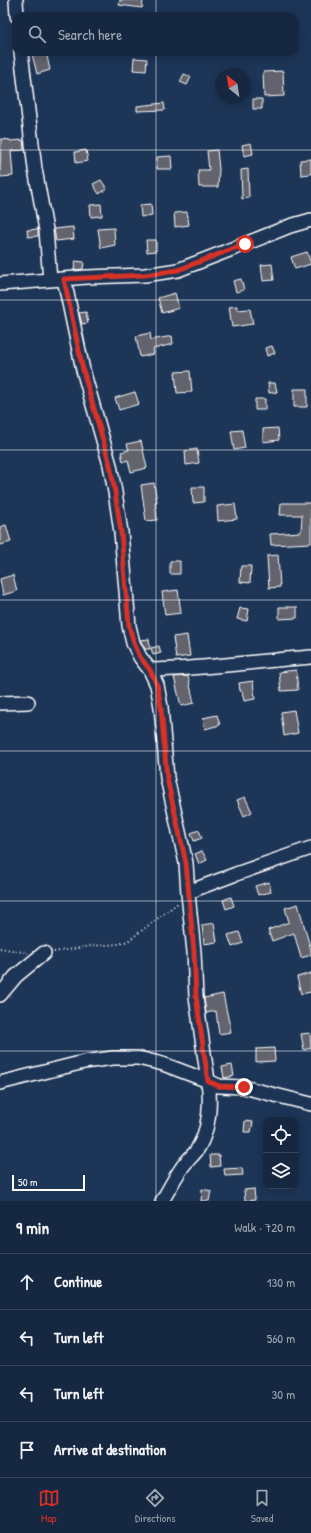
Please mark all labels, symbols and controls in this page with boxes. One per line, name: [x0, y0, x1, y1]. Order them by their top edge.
search box: [12, 12, 299, 56]
icon: search: [26, 23, 48, 45]
text: Search here: [58, 24, 122, 45]
north arrow: [215, 68, 251, 104]
route start: [236, 235, 254, 253]
route end: [235, 1078, 253, 1096]
map controls: [263, 1117, 299, 1189]
button: locate: [263, 1117, 299, 1153]
button: layers: [263, 1153, 299, 1189]
scale bar: [12, 1173, 85, 1192]
text: 50 m: [18, 1175, 38, 1189]
text: 9 min: [16, 1216, 49, 1239]
text: Walk · 720 m: [234, 1218, 295, 1236]
icon: ahead: [16, 1271, 38, 1293]
text: Continue: [54, 1271, 102, 1292]
text: 130 m: [267, 1273, 295, 1291]
icon: left: [16, 1327, 38, 1349]
text: Turn left: [54, 1327, 104, 1348]
text: 560 m: [267, 1329, 295, 1347]
icon: left: [16, 1383, 38, 1405]
text: Turn left: [54, 1383, 104, 1404]
text: 30 m: [272, 1385, 295, 1403]
icon: arrive: [16, 1439, 38, 1461]
text: Arrive at destination: [54, 1439, 166, 1460]
tab: Map: [38, 1487, 60, 1525]
tab: Directions: [135, 1487, 176, 1525]
tab: Saved: [251, 1487, 273, 1525]

